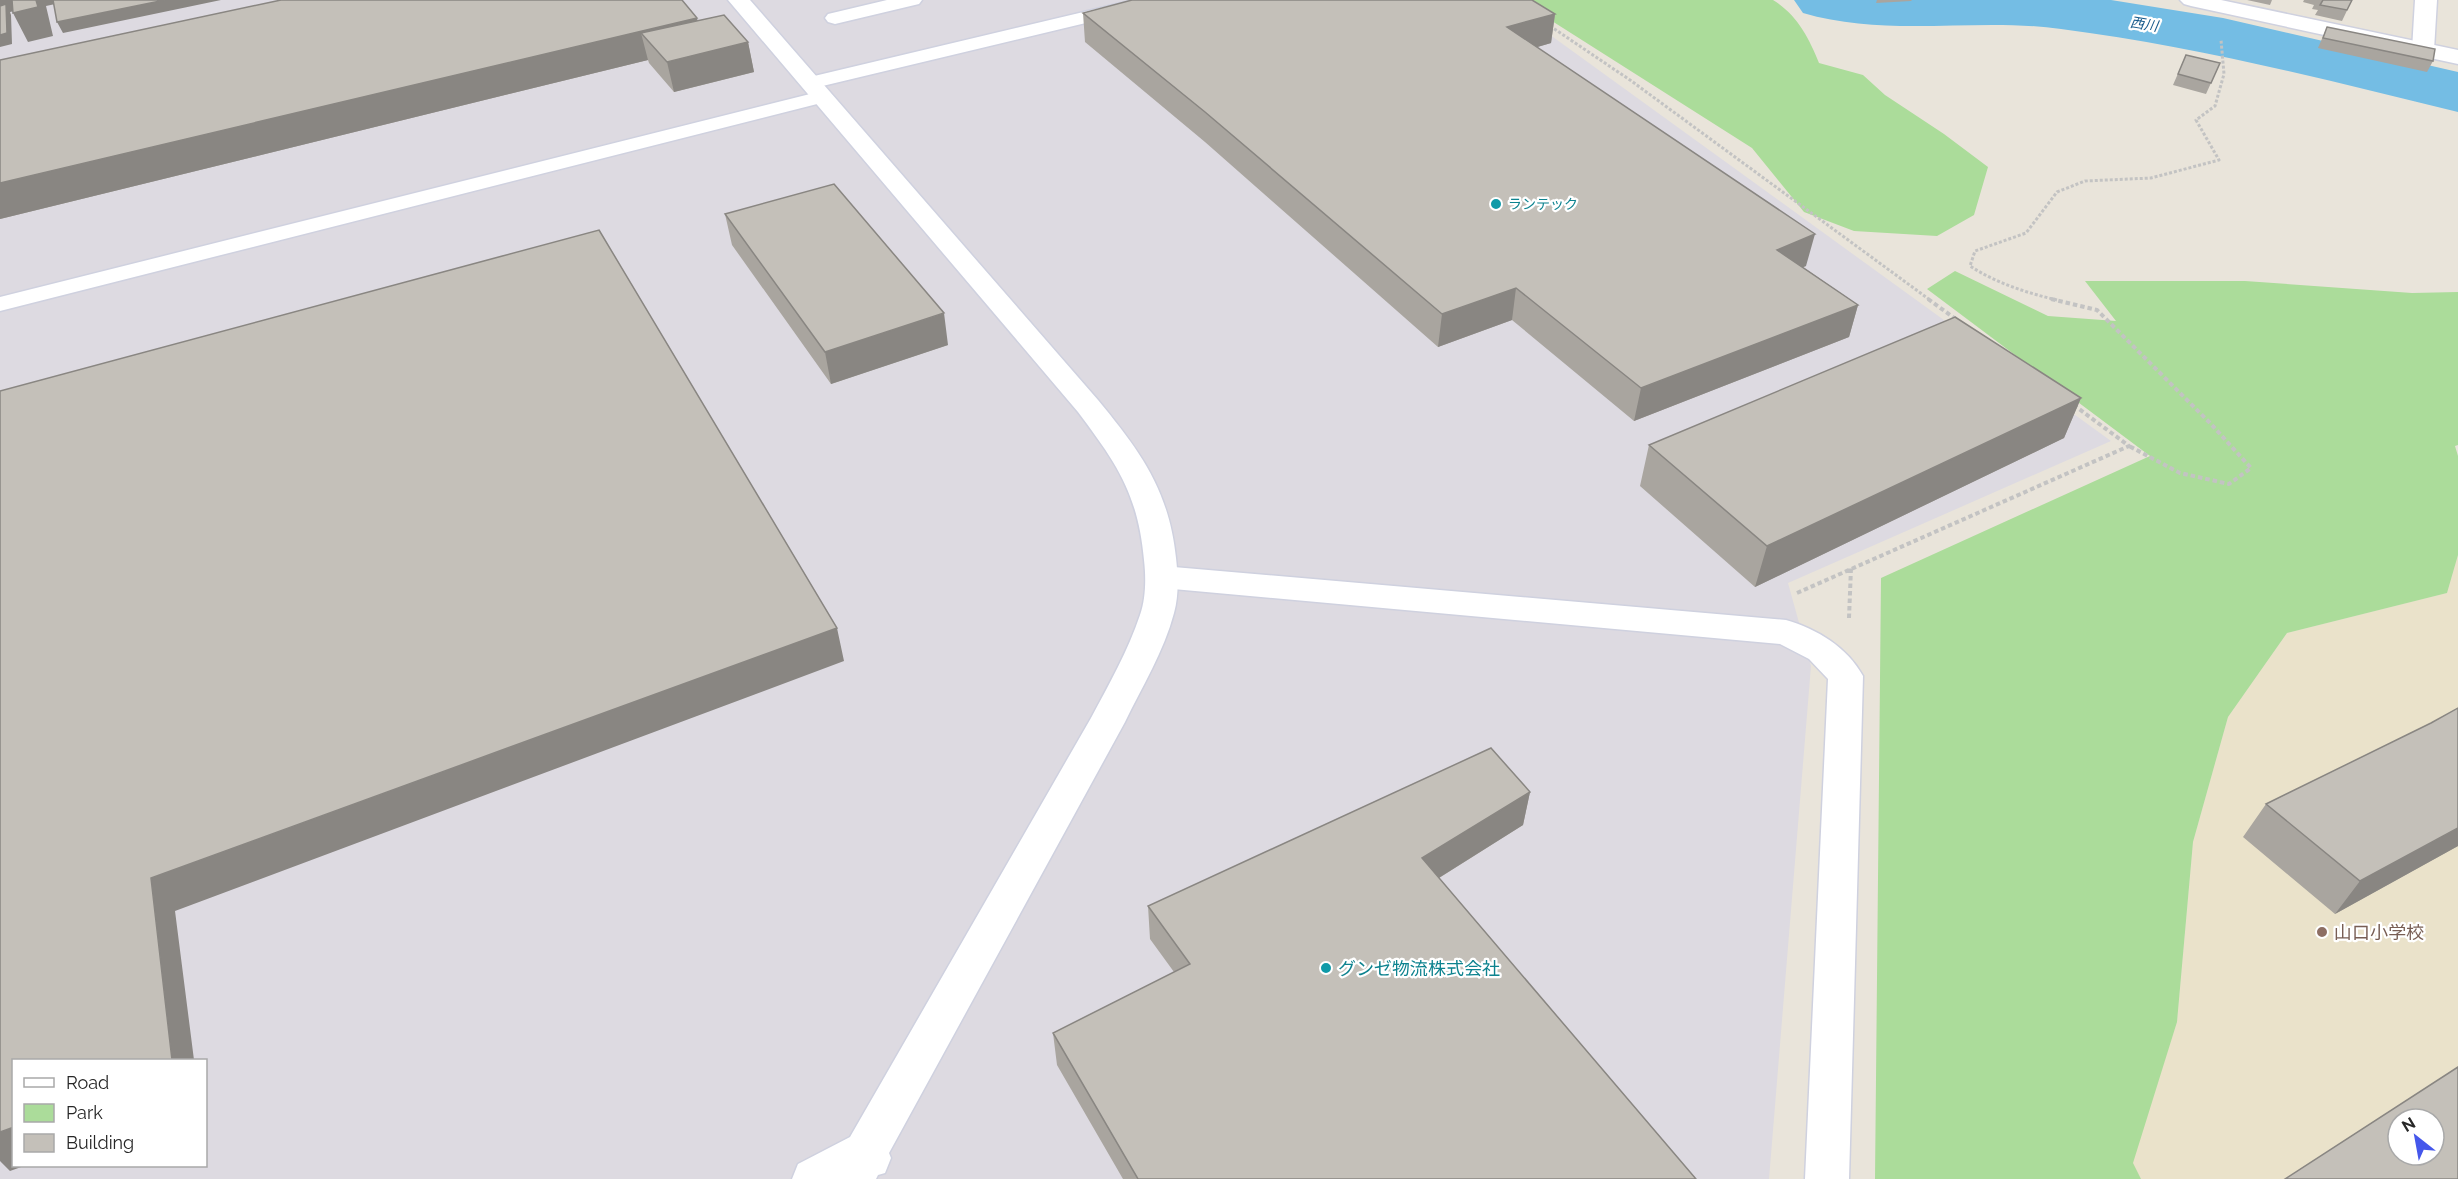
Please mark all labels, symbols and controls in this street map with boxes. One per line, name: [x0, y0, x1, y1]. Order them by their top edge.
water label: 西川: [2129, 14, 2161, 34]
place label: ランテック: [1508, 196, 1578, 212]
marker: ランテック: [1489, 197, 1503, 211]
place label: 山口小学校: [2334, 922, 2424, 943]
marker: 山口小学校: [2315, 925, 2329, 939]
place label: グンゼ物流株式会社: [1338, 958, 1500, 979]
marker: グンゼ物流株式会社: [1319, 961, 1333, 975]
legend: [12, 1059, 207, 1167]
text: Road: [66, 1072, 109, 1093]
text: Park: [66, 1102, 103, 1123]
north arrow: [2386, 1107, 2446, 1167]
text: N: [2398, 1113, 2419, 1136]
text: Building: [66, 1132, 134, 1153]

